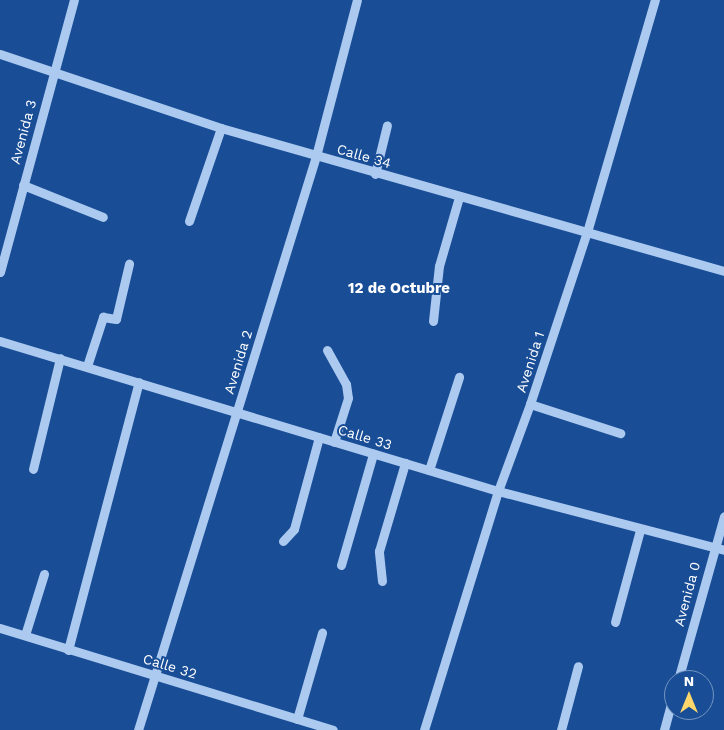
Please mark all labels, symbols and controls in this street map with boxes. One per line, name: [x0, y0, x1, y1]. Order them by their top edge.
street label: Avenida 3: [6, 98, 40, 166]
street label: Calle 34: [335, 140, 393, 172]
district label: 12 de Octubre: [348, 280, 450, 298]
street label: Avenida 2: [220, 328, 256, 396]
street label: Avenida 1: [512, 329, 548, 395]
street label: Calle 33: [336, 421, 394, 453]
street label: Avenida 0: [670, 560, 704, 628]
street label: Calle 32: [141, 650, 199, 682]
north arrow: [664, 670, 714, 720]
text: N: [684, 673, 694, 689]

